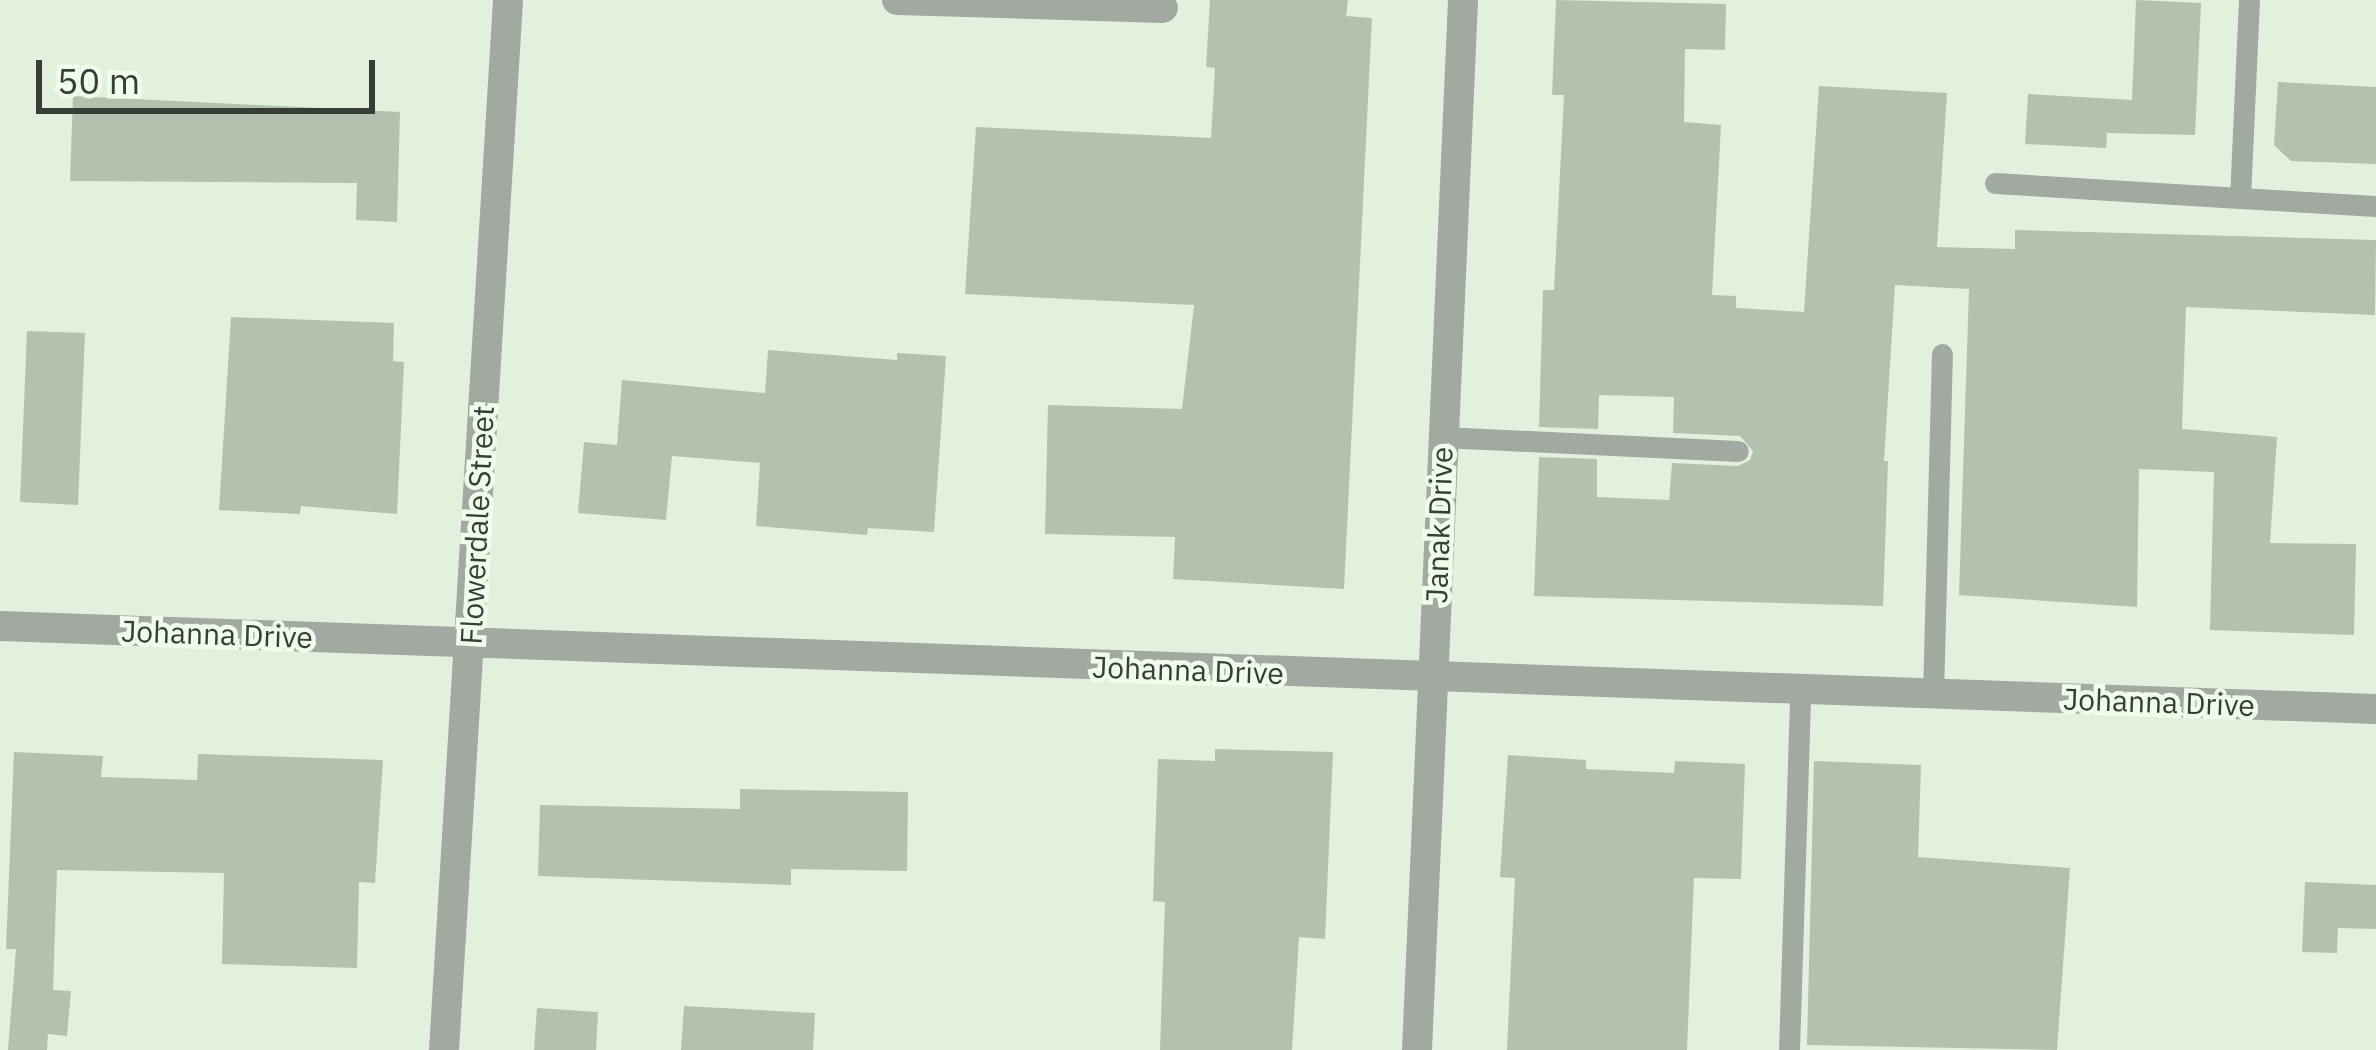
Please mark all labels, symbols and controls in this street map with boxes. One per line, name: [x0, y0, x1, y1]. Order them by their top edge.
scale bar: [42, 36, 381, 110]
text: 50 m: [57, 57, 140, 104]
street label: Flowerdale Street: [453, 405, 501, 645]
street label: Janak Drive: [1418, 446, 1460, 604]
street label: Johanna Drive: [120, 613, 314, 655]
street label: Johanna Drive: [1091, 649, 1285, 691]
street label: Johanna Drive: [2062, 681, 2256, 723]

